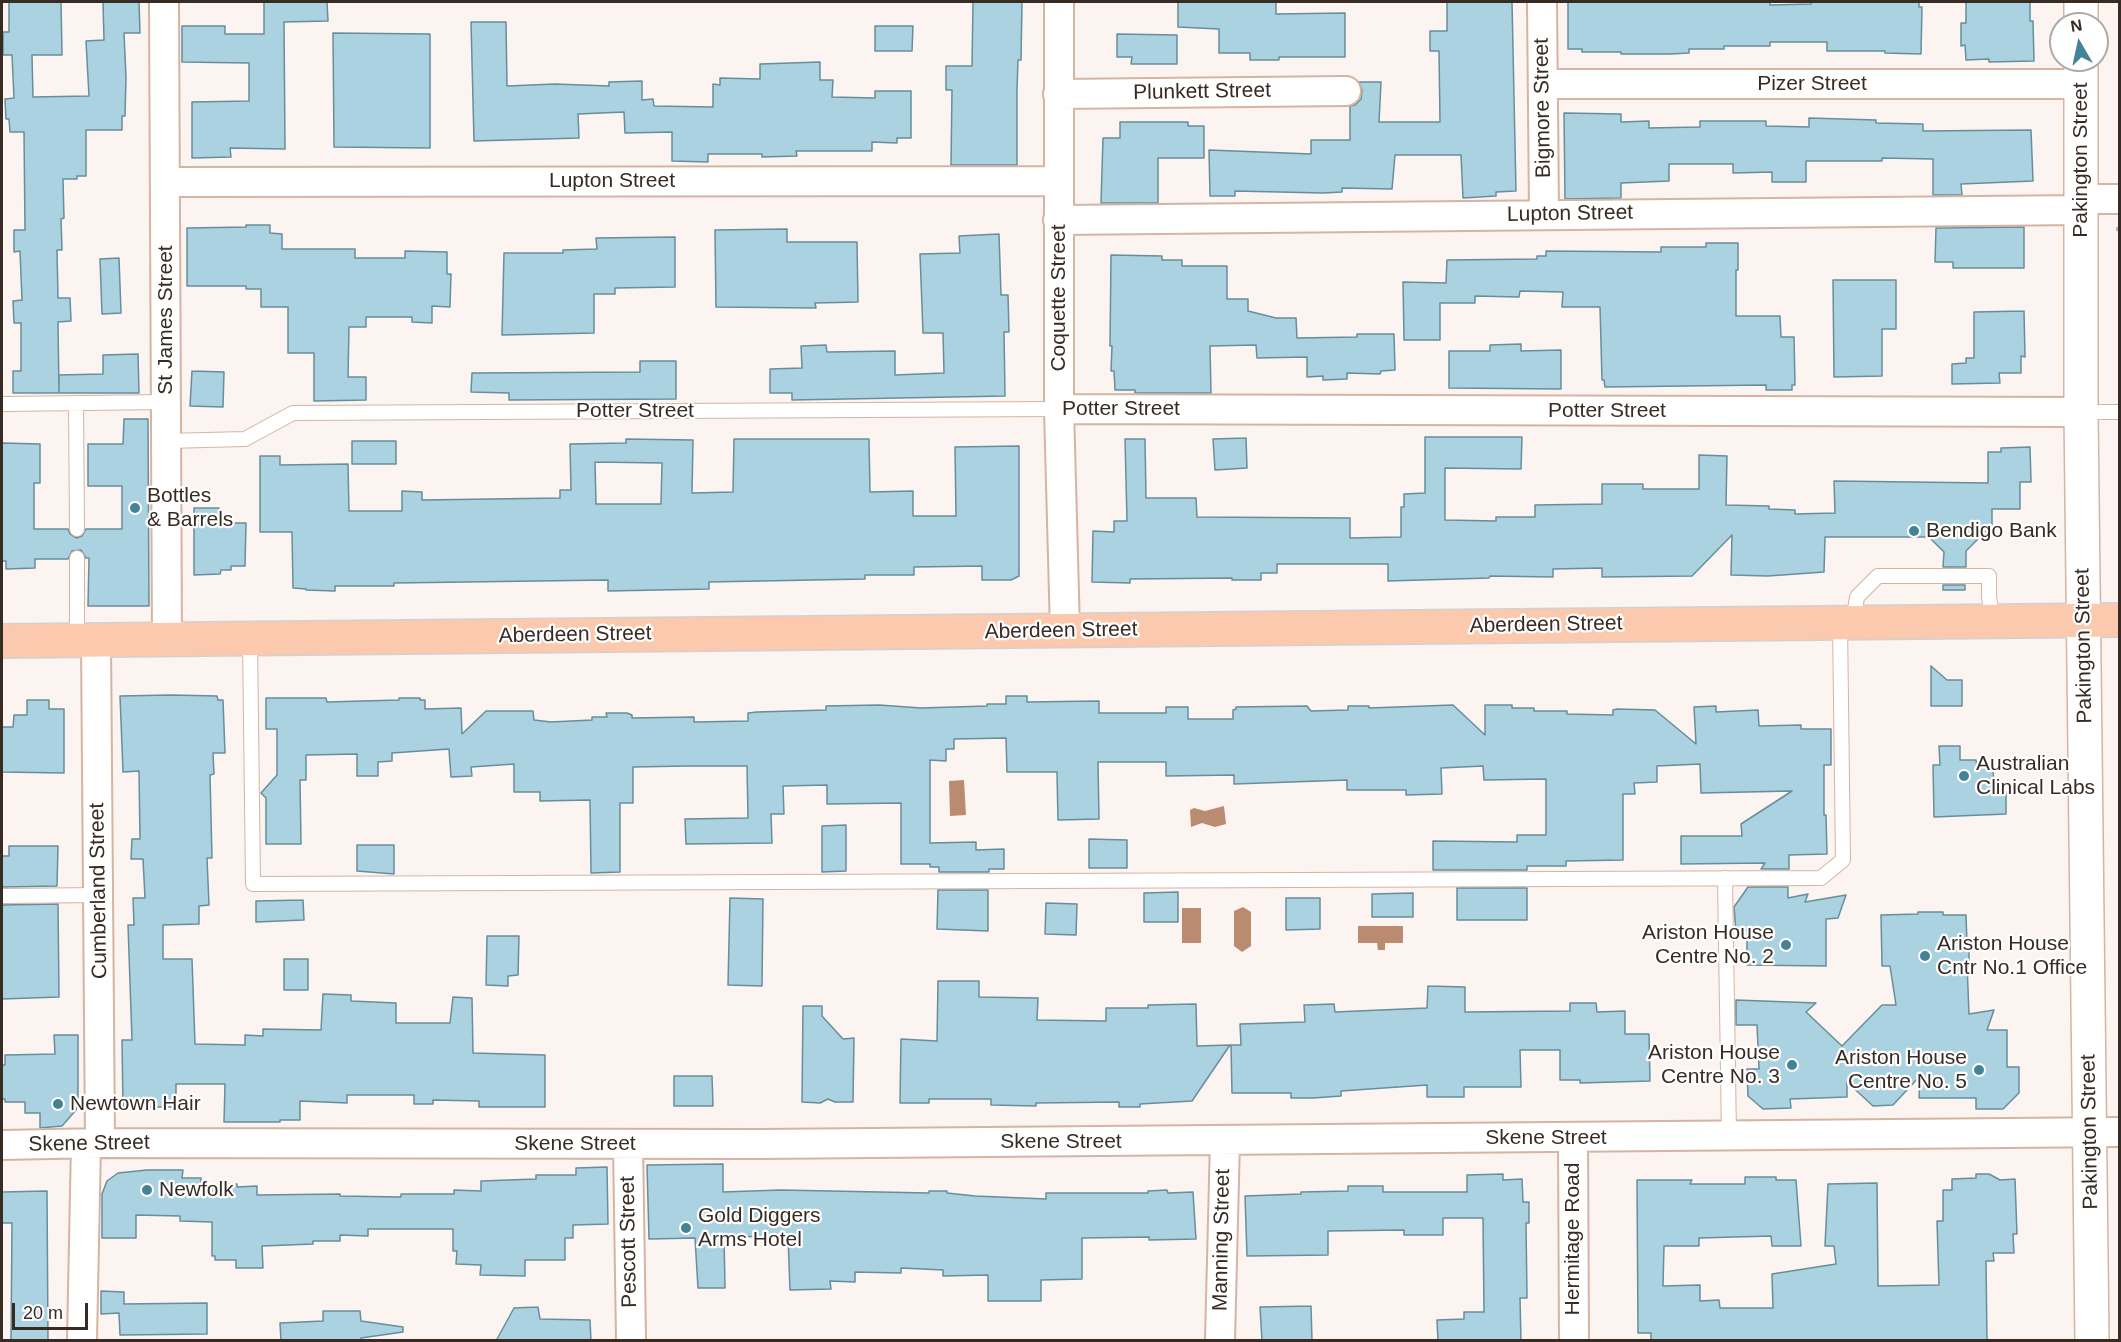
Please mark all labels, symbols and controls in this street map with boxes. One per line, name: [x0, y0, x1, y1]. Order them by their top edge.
north arrow: [2049, 12, 2109, 72]
text: N: [2069, 16, 2083, 35]
street label: Bigmore Street: [1529, 38, 1557, 178]
street label: Pizer Street: [1757, 71, 1867, 97]
street label: Plunkett Street: [1133, 78, 1271, 106]
street label: Pakington Street: [2068, 82, 2094, 238]
street label: Lupton Street: [549, 168, 675, 194]
street label: Lupton Street: [1507, 200, 1633, 228]
street label: Coquette Street: [1046, 224, 1072, 372]
street label: St James Street: [153, 245, 179, 395]
street label: Potter Street: [1062, 396, 1180, 422]
street label: Potter Street: [576, 398, 694, 424]
street label: Potter Street: [1548, 398, 1666, 424]
place label: Bottles & Barrels: [147, 483, 233, 533]
marker: Bottles & Barrels: [128, 501, 142, 515]
place label: Bendigo Bank: [1926, 518, 2057, 544]
marker: Bendigo Bank: [1907, 524, 1921, 538]
street label: Pakington Street: [2070, 568, 2098, 724]
street label: Aberdeen Street: [1469, 611, 1623, 639]
street label: Aberdeen Street: [984, 617, 1138, 645]
street label: Aberdeen Street: [498, 621, 652, 649]
place label: Australian Clinical Labs: [1976, 751, 2095, 801]
marker: Australian Clinical Labs: [1957, 769, 1971, 783]
street label: Cumberland Street: [85, 803, 113, 979]
place label: Ariston House Centre No. 2: [1642, 920, 1774, 970]
place label: Ariston House Cntr No.1 Office: [1937, 931, 2087, 981]
marker: Ariston House Centre No. 2: [1779, 938, 1793, 952]
marker: Ariston House Cntr No.1 Office: [1918, 949, 1932, 963]
place label: Ariston House Centre No. 3: [1648, 1040, 1780, 1090]
place label: Ariston House Centre No. 5: [1835, 1045, 1967, 1095]
street label: Pakington Street: [2076, 1054, 2104, 1210]
marker: Ariston House Centre No. 3: [1785, 1058, 1799, 1072]
marker: Ariston House Centre No. 5: [1972, 1063, 1986, 1077]
place label: Newtown Hair: [70, 1091, 201, 1117]
marker: Newtown Hair: [51, 1097, 65, 1111]
street label: Skene Street: [1485, 1125, 1607, 1151]
street label: Skene Street: [1000, 1129, 1122, 1155]
street label: Skene Street: [28, 1130, 150, 1158]
street label: Skene Street: [514, 1131, 636, 1157]
street label: Hermitage Road: [1560, 1163, 1586, 1315]
street label: Manning Street: [1208, 1169, 1236, 1311]
street label: Pescott Street: [615, 1176, 643, 1308]
place label: Newfolk: [159, 1177, 234, 1203]
marker: Newfolk: [140, 1183, 154, 1197]
place label: Gold Diggers Arms Hotel: [698, 1203, 821, 1253]
marker: Gold Diggers Arms Hotel: [679, 1221, 693, 1235]
scale bar: [15, 1291, 92, 1329]
text: 20 m: [23, 1303, 63, 1323]

